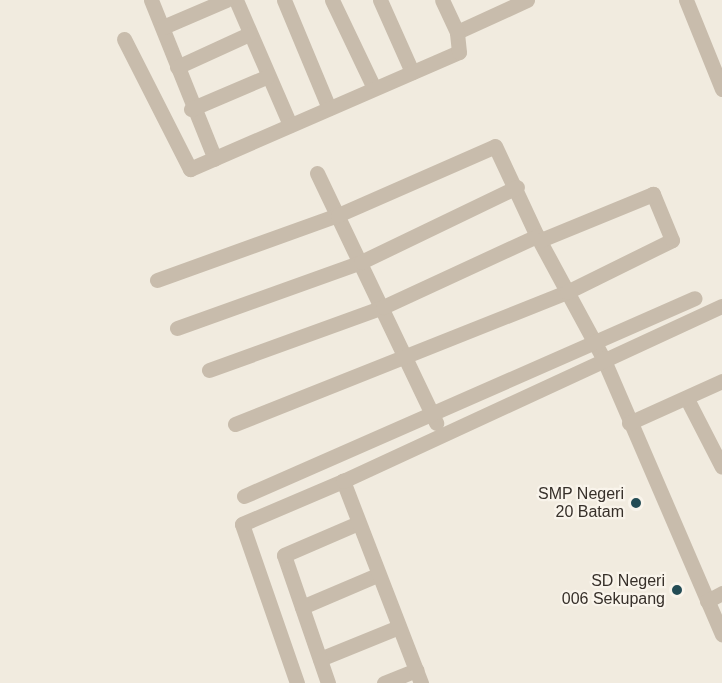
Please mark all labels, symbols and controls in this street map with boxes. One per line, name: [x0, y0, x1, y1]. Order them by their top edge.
place label: SMP Negeri 20 Batam: [538, 484, 624, 522]
marker: SMP Negeri 20 Batam: [629, 496, 643, 510]
place label: SD Negeri 006 Sekupang: [562, 571, 665, 609]
marker: SD Negeri 006 Sekupang: [670, 583, 684, 597]

